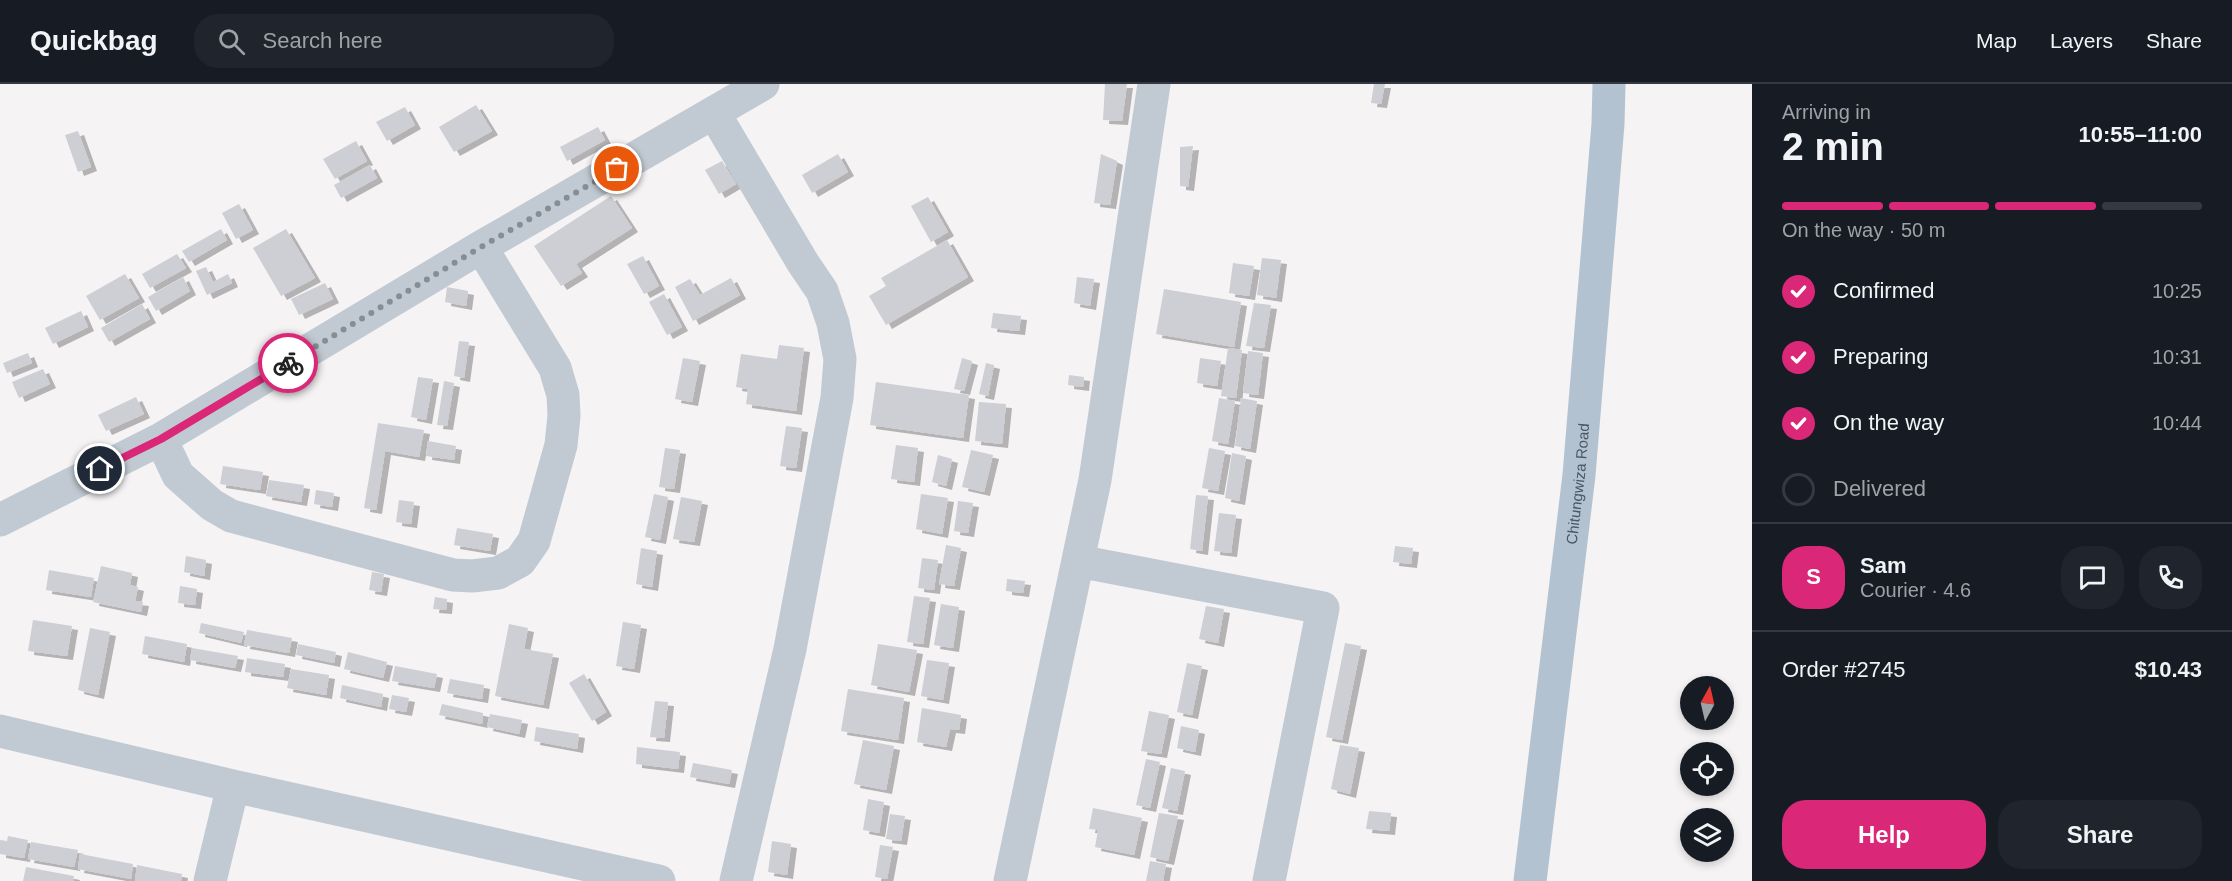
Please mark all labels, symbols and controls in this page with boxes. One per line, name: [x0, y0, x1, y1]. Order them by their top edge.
search box: [194, 14, 614, 68]
text: Quickbag: [30, 25, 158, 56]
icon: search: [215, 25, 248, 58]
text: Search here: [263, 28, 382, 53]
text: Map: [1976, 29, 2017, 52]
text: Layers: [2050, 29, 2113, 52]
text: Share: [2146, 29, 2202, 52]
text: Arriving in: [1782, 101, 1871, 123]
text: 10:55–11:00: [2078, 122, 2202, 147]
text: 2 min: [1782, 125, 1884, 168]
pin: [591, 143, 642, 194]
icon: bag: [600, 152, 633, 185]
text: On the way · 50 m: [1782, 219, 1945, 241]
icon: check: [1782, 275, 1815, 308]
text: Confirmed: [1833, 278, 1934, 303]
text: 10:25: [2152, 280, 2202, 302]
courier: [258, 333, 318, 393]
icon: check: [1782, 341, 1815, 374]
text: Preparing: [1833, 344, 1928, 369]
text: 10:31: [2152, 346, 2202, 368]
icon: bike: [272, 347, 305, 380]
icon: check: [1782, 407, 1815, 440]
text: On the way: [1833, 410, 1944, 435]
text: 10:44: [2152, 412, 2202, 434]
street label: Chitungwiza Road: [1562, 423, 1592, 545]
pin: [74, 443, 125, 494]
icon: home: [83, 452, 116, 485]
text: Delivered: [1833, 476, 1926, 501]
button: chat: [2061, 546, 2124, 609]
button: phone: [2139, 546, 2202, 609]
text: Sam: [1860, 553, 1906, 578]
text: S: [1806, 564, 1821, 589]
text: Courier · 4.6: [1860, 579, 1971, 601]
text: Order #2745: [1782, 657, 1906, 682]
text: $10.43: [2135, 657, 2202, 682]
north arrow: [1680, 676, 1734, 730]
map controls: [1680, 676, 1734, 862]
button: locate: [1680, 742, 1734, 796]
button: Help: [1782, 800, 1986, 869]
button: Share: [1998, 800, 2202, 869]
button: layers: [1680, 808, 1734, 862]

